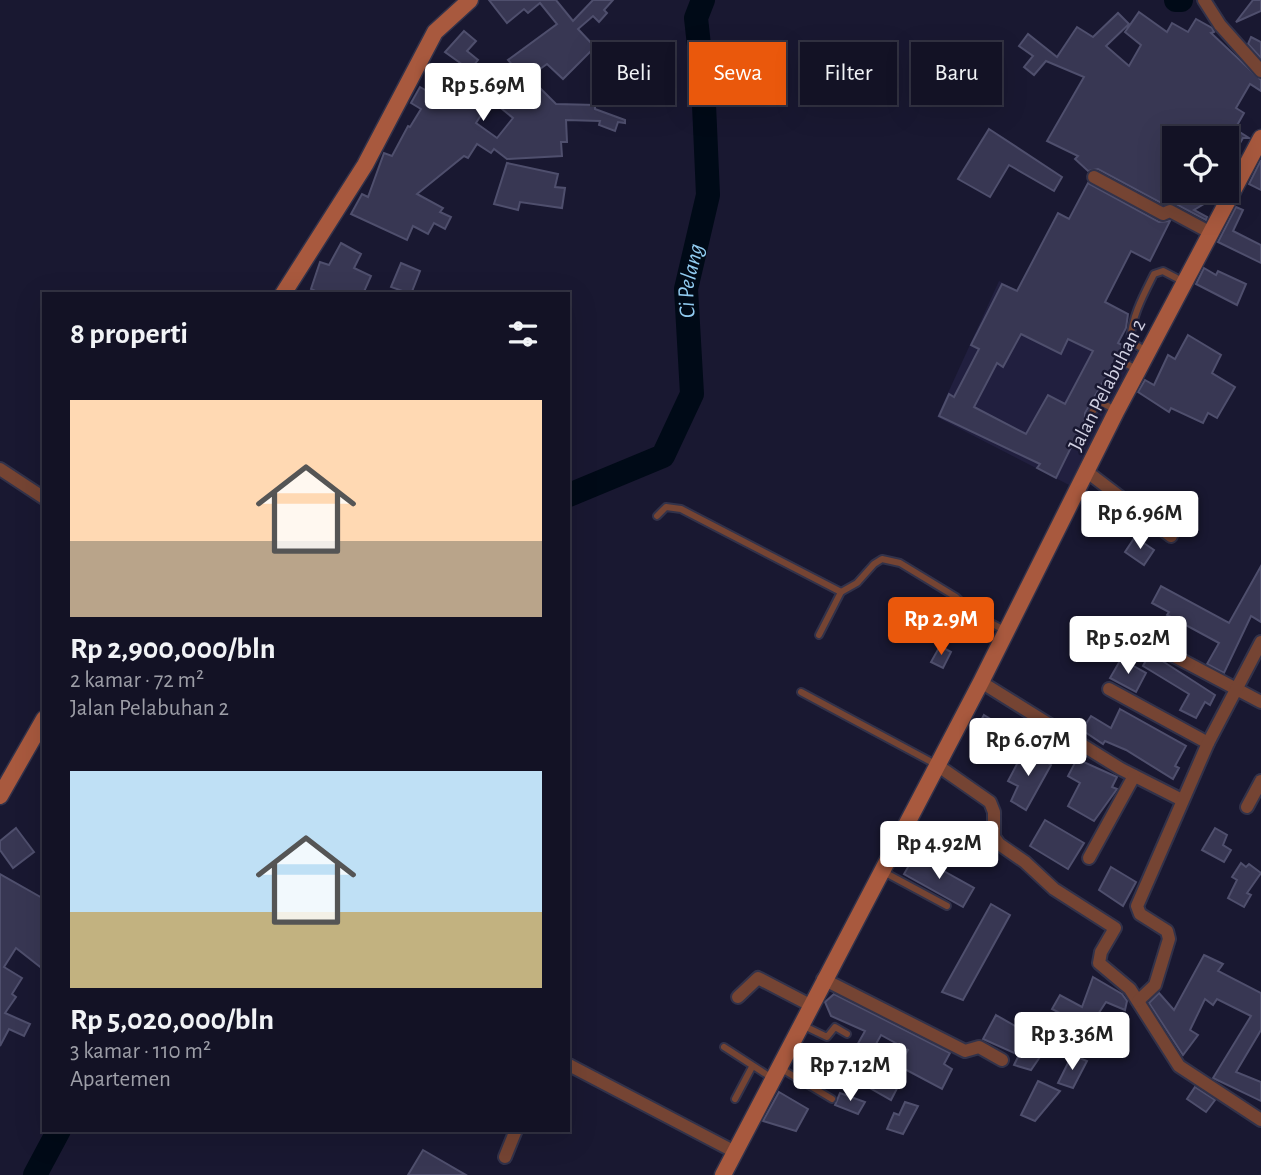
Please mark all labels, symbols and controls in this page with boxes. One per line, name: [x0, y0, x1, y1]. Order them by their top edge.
chip: Beli: [592, 42, 675, 105]
chip: Sewa: [689, 42, 786, 105]
chip: Filter: [800, 42, 897, 105]
chip: Baru: [911, 42, 1002, 105]
pin: Rp 5.69M: [411, 64, 555, 123]
text: Rp 5.69M: [441, 74, 525, 97]
map controls: [1162, 126, 1239, 203]
button: locate: [1162, 126, 1239, 203]
water label: Ci Pelang: [674, 241, 708, 319]
icon: filters: [504, 315, 542, 353]
street label: Jalan Pelabuhan 2: [1065, 316, 1149, 454]
text: 8 properti: [70, 319, 188, 349]
icon: home: [243, 446, 369, 572]
pin: Rp 6.96M: [1068, 491, 1212, 551]
text: Rp 6.96M: [1097, 502, 1183, 525]
pin: Rp 2.9M: [876, 598, 1006, 657]
text: Rp 2.9M: [904, 608, 978, 631]
pin: Rp 5.02M: [1056, 616, 1200, 676]
text: Rp 5.02M: [1086, 627, 1170, 650]
text: Rp 2,900,000/bln: [70, 634, 276, 664]
text: 2 kamar · 72 m²: [70, 669, 204, 692]
text: Jalan Pelabuhan 2: [70, 697, 229, 720]
pin: Rp 6.07M: [956, 718, 1100, 778]
text: Rp 6.07M: [985, 729, 1071, 752]
icon: home: [243, 817, 369, 943]
pin: Rp 4.92M: [867, 822, 1011, 881]
text: Rp 4.92M: [896, 832, 982, 855]
text: Rp 5,020,000/bln: [70, 1005, 274, 1035]
pin: Rp 3.36M: [1000, 1012, 1144, 1072]
text: Rp 3.36M: [1030, 1023, 1114, 1046]
text: 3 kamar · 110 m²: [70, 1040, 211, 1063]
pin: Rp 7.12M: [778, 1044, 922, 1103]
text: Rp 7.12M: [809, 1054, 891, 1077]
text: Apartemen: [70, 1068, 171, 1091]

